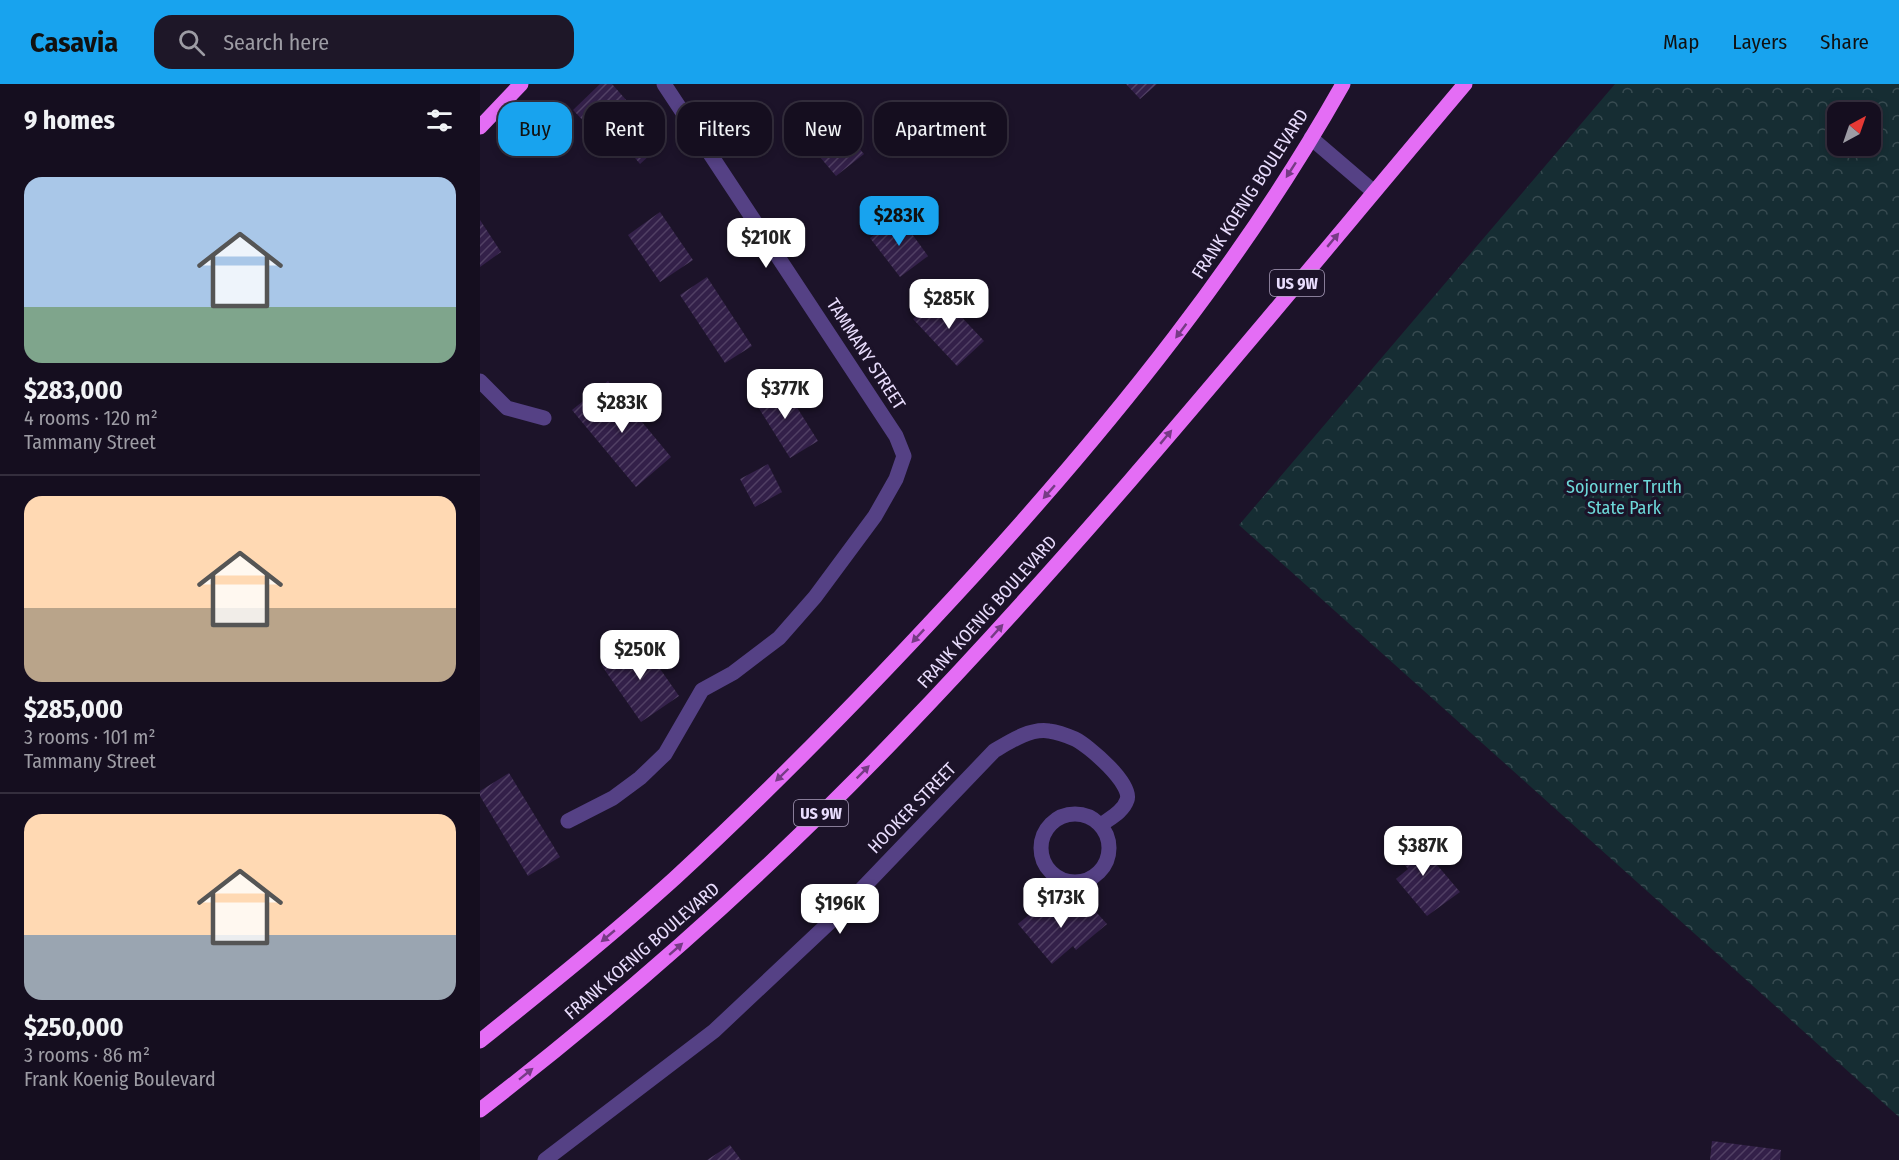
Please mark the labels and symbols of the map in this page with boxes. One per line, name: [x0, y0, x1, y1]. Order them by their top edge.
north arrow: [1827, 102, 1881, 156]
street label: FRANK KOENIG BOULEVARD: [1187, 105, 1313, 283]
one-way arrow: [1286, 162, 1297, 178]
pin: $283K: [857, 196, 941, 247]
pin: $210K: [724, 218, 808, 269]
one-way arrow: [1326, 233, 1339, 248]
road number: US 9W: [1270, 270, 1324, 296]
pin: $285K: [907, 279, 991, 330]
street label: TAMMANY STREET: [822, 294, 910, 414]
one-way arrow: [1175, 323, 1187, 338]
pin: $377K: [743, 369, 827, 420]
pin: $283K: [580, 383, 664, 434]
one-way arrow: [1160, 429, 1173, 445]
park label: Sojourner Truth State Park: [1566, 476, 1682, 519]
one-way arrow: [1043, 484, 1056, 499]
street label: FRANK KOENIG BOULEVARD: [913, 531, 1061, 693]
one-way arrow: [990, 623, 1004, 638]
one-way arrow: [912, 628, 925, 643]
pin: $250K: [598, 630, 682, 681]
street label: HOOKER STREET: [863, 758, 961, 858]
one-way arrow: [855, 765, 869, 779]
one-way arrow: [775, 768, 789, 782]
road number: US 9W: [794, 800, 848, 826]
pin: $387K: [1381, 826, 1465, 877]
street label: FRANK KOENIG BOULEVARD: [560, 878, 724, 1024]
pin: $173K: [1019, 878, 1103, 929]
pin: $196K: [798, 884, 882, 935]
one-way arrow: [600, 929, 615, 943]
one-way arrow: [668, 943, 683, 956]
one-way arrow: [518, 1068, 533, 1081]

